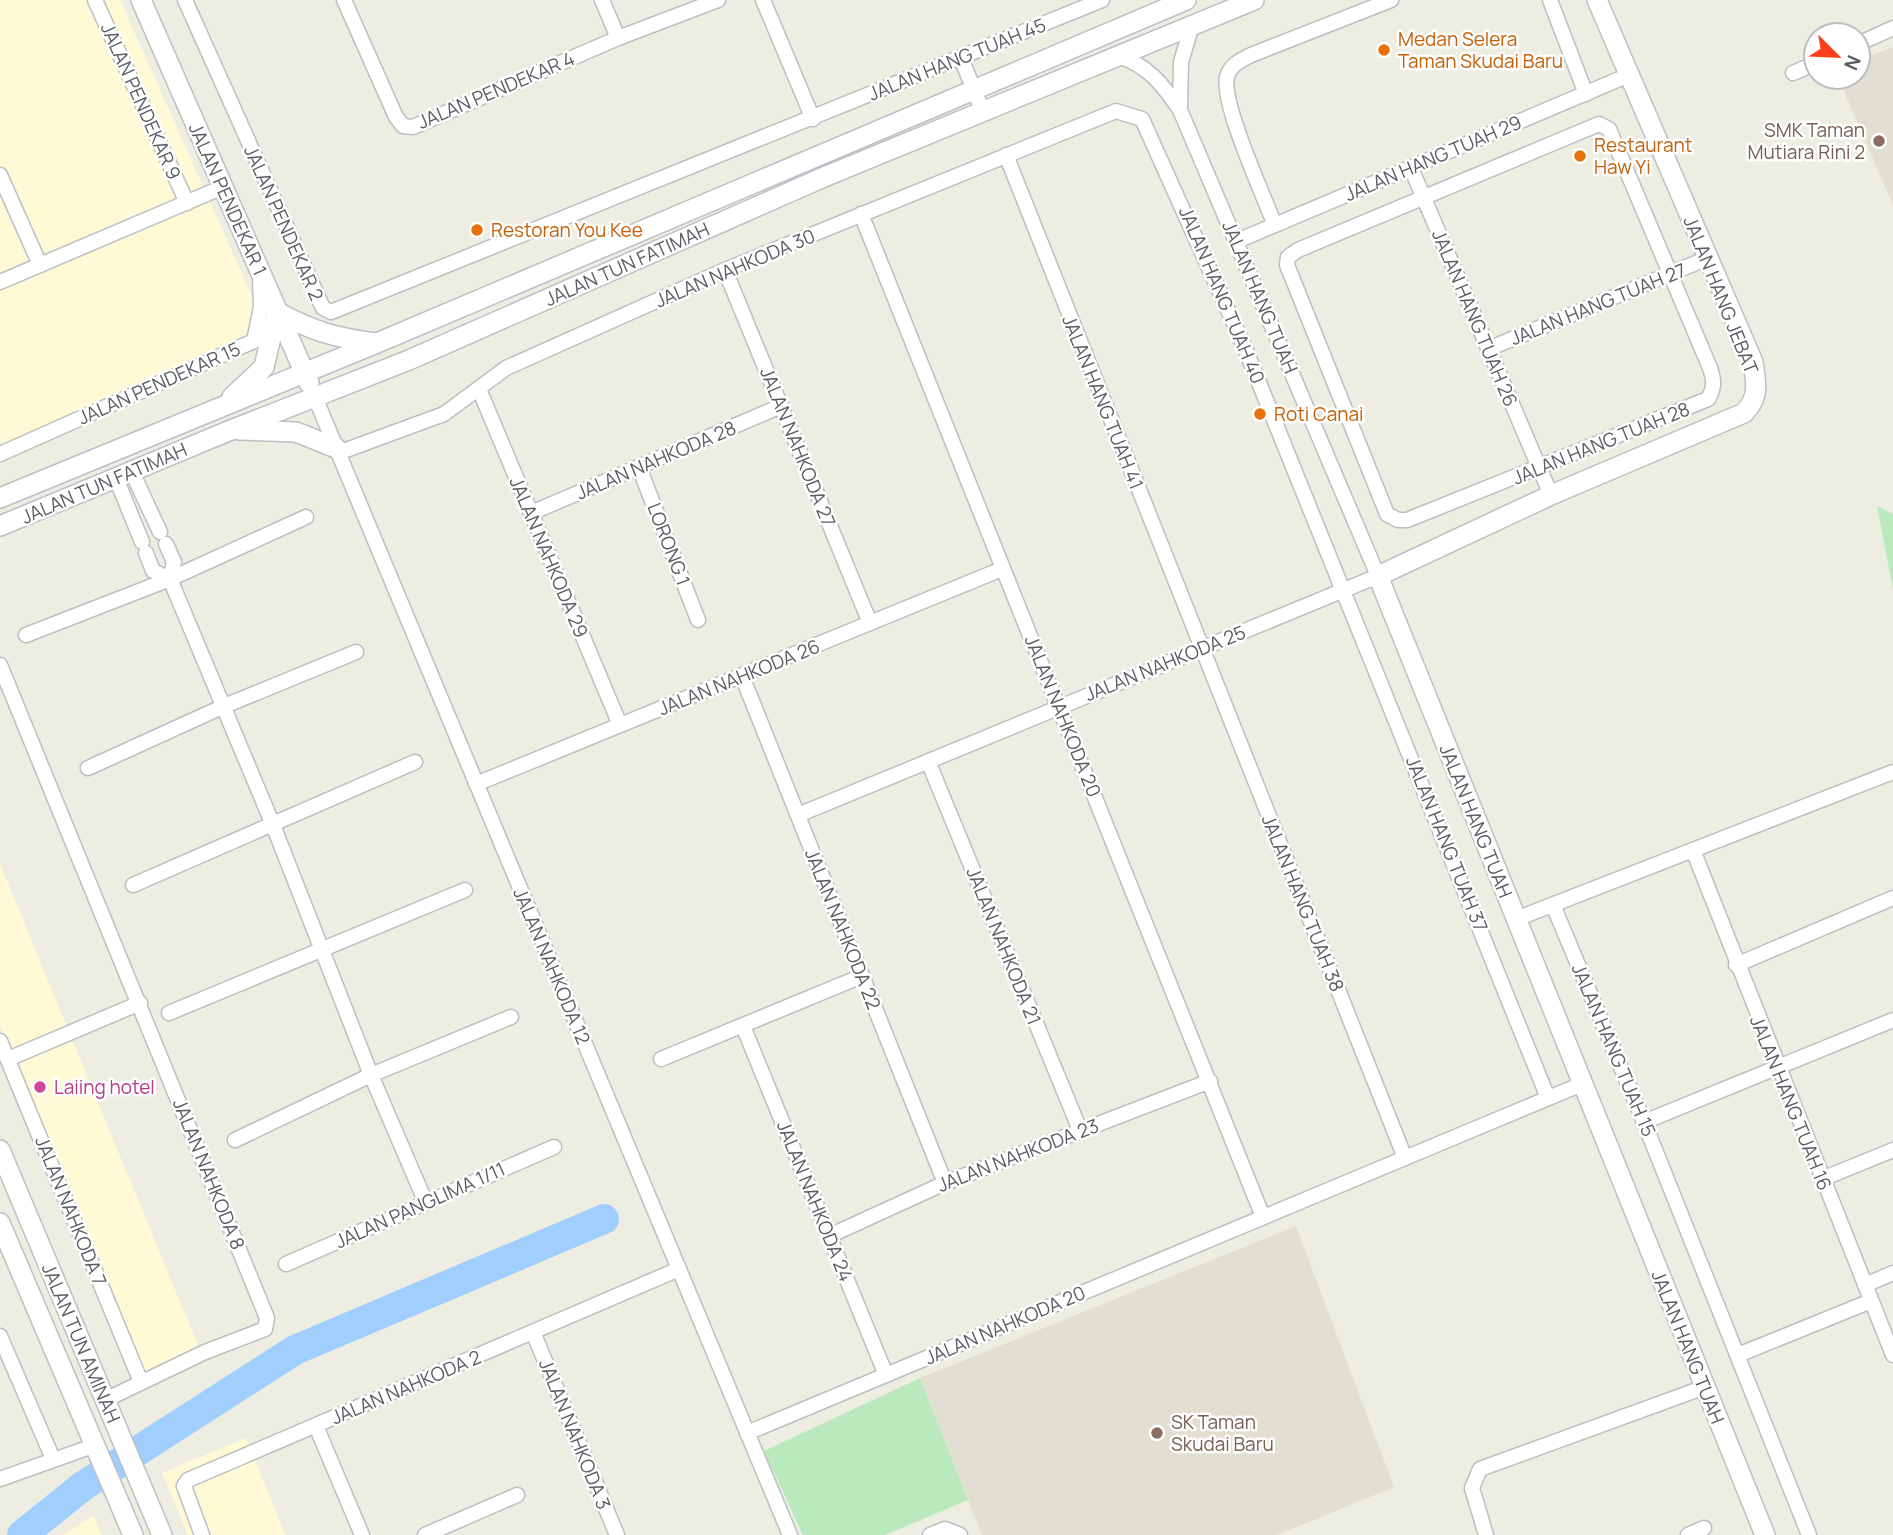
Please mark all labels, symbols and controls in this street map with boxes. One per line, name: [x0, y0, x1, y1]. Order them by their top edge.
street label: JALAN HANG TUAH 45: [864, 11, 1050, 107]
street label: JALAN PENDEKAR 9: [95, 19, 187, 183]
north arrow: [1802, 21, 1872, 91]
place label: Medan Selera Taman Skudai Baru: [1398, 26, 1563, 74]
marker: Medan Selera Taman Skudai Baru: [1376, 42, 1392, 58]
street label: JALAN PENDEKAR 4: [414, 45, 578, 135]
text: N: [1838, 51, 1867, 74]
street label: JALAN HANG TUAH 29: [1341, 109, 1525, 207]
place label: SMK Taman Mutiara Rini 2: [1748, 117, 1865, 165]
street label: JALAN PENDEKAR 1: [183, 119, 273, 279]
place label: Restaurant Haw Yi: [1594, 132, 1692, 180]
marker: SMK Taman Mutiara Rini 2: [1871, 133, 1887, 149]
street label: JALAN PENDEKAR 2: [238, 141, 330, 305]
marker: Restaurant Haw Yi: [1572, 148, 1588, 164]
street label: JALAN HANG TUAH 40: [1174, 203, 1270, 387]
street label: JALAN HANG JEBAT: [1678, 212, 1765, 378]
street label: JALAN TUN FATIMAH: [541, 216, 713, 312]
place label: Restoran You Kee: [491, 217, 643, 243]
street label: JALAN HANG TUAH: [1218, 217, 1302, 377]
marker: Restoran You Kee: [469, 222, 485, 238]
street label: JALAN NAHKODA 30: [651, 222, 819, 314]
street label: JALAN HANG TUAH 26: [1426, 226, 1524, 410]
street label: JALAN HANG TUAH 27: [1506, 257, 1690, 351]
street label: JALAN HANG TUAH 41: [1056, 311, 1150, 493]
street label: JALAN PENDEKAR 15: [74, 335, 244, 431]
street label: JALAN NAHKODA 27: [754, 363, 842, 531]
street label: JALAN HANG TUAH 28: [1508, 396, 1694, 490]
place label: Roti Canai: [1274, 401, 1364, 427]
marker: Roti Canai: [1252, 406, 1268, 422]
street label: JALAN NAHKODA 28: [572, 415, 740, 505]
street label: JALAN TUN FATIMAH: [17, 436, 191, 530]
street label: JALAN NAHKODA 29: [503, 473, 595, 641]
street label: LORONG 1: [641, 499, 697, 589]
street label: JALAN NAHKODA 25: [1081, 619, 1249, 707]
street label: JALAN NAHKODA 20: [1019, 631, 1107, 801]
street label: JALAN NAHKODA 26: [654, 633, 824, 721]
street label: JALAN HANG TUAH: [1433, 740, 1519, 902]
street label: JALAN HANG TUAH 37: [1400, 752, 1494, 936]
street label: JALAN HANG TUAH 38: [1256, 811, 1350, 995]
street label: JALAN NAHKODA 22: [799, 845, 887, 1013]
street label: JALAN NAHKODA 21: [960, 863, 1048, 1029]
street label: JALAN NAHKODA 12: [507, 884, 597, 1048]
street label: JALAN HANG TUAH 15: [1566, 960, 1662, 1141]
street label: JALAN HANG TUAH 16: [1744, 1012, 1838, 1194]
place label: Laiing hotel: [54, 1074, 155, 1100]
marker: Laiing hotel: [32, 1079, 48, 1095]
street label: JALAN NAHKODA 8: [167, 1095, 251, 1253]
street label: JALAN NAHKODA 23: [934, 1112, 1102, 1198]
street label: JALAN NAHKODA 24: [771, 1117, 859, 1285]
street label: JALAN NAHKODA 7: [29, 1132, 113, 1290]
street label: JALAN PANGLIMA 1/11: [331, 1156, 509, 1254]
street label: JALAN TUN AMINAH: [36, 1259, 126, 1427]
street label: JALAN HANG TUAH: [1645, 1266, 1731, 1428]
street label: JALAN NAHKODA 20: [921, 1279, 1089, 1371]
street label: JALAN NAHKODA 2: [327, 1344, 485, 1430]
street label: JALAN NAHKODA 3: [533, 1355, 617, 1513]
place label: SK Taman Skudai Baru: [1171, 1409, 1274, 1457]
marker: SK Taman Skudai Baru: [1149, 1425, 1165, 1441]

